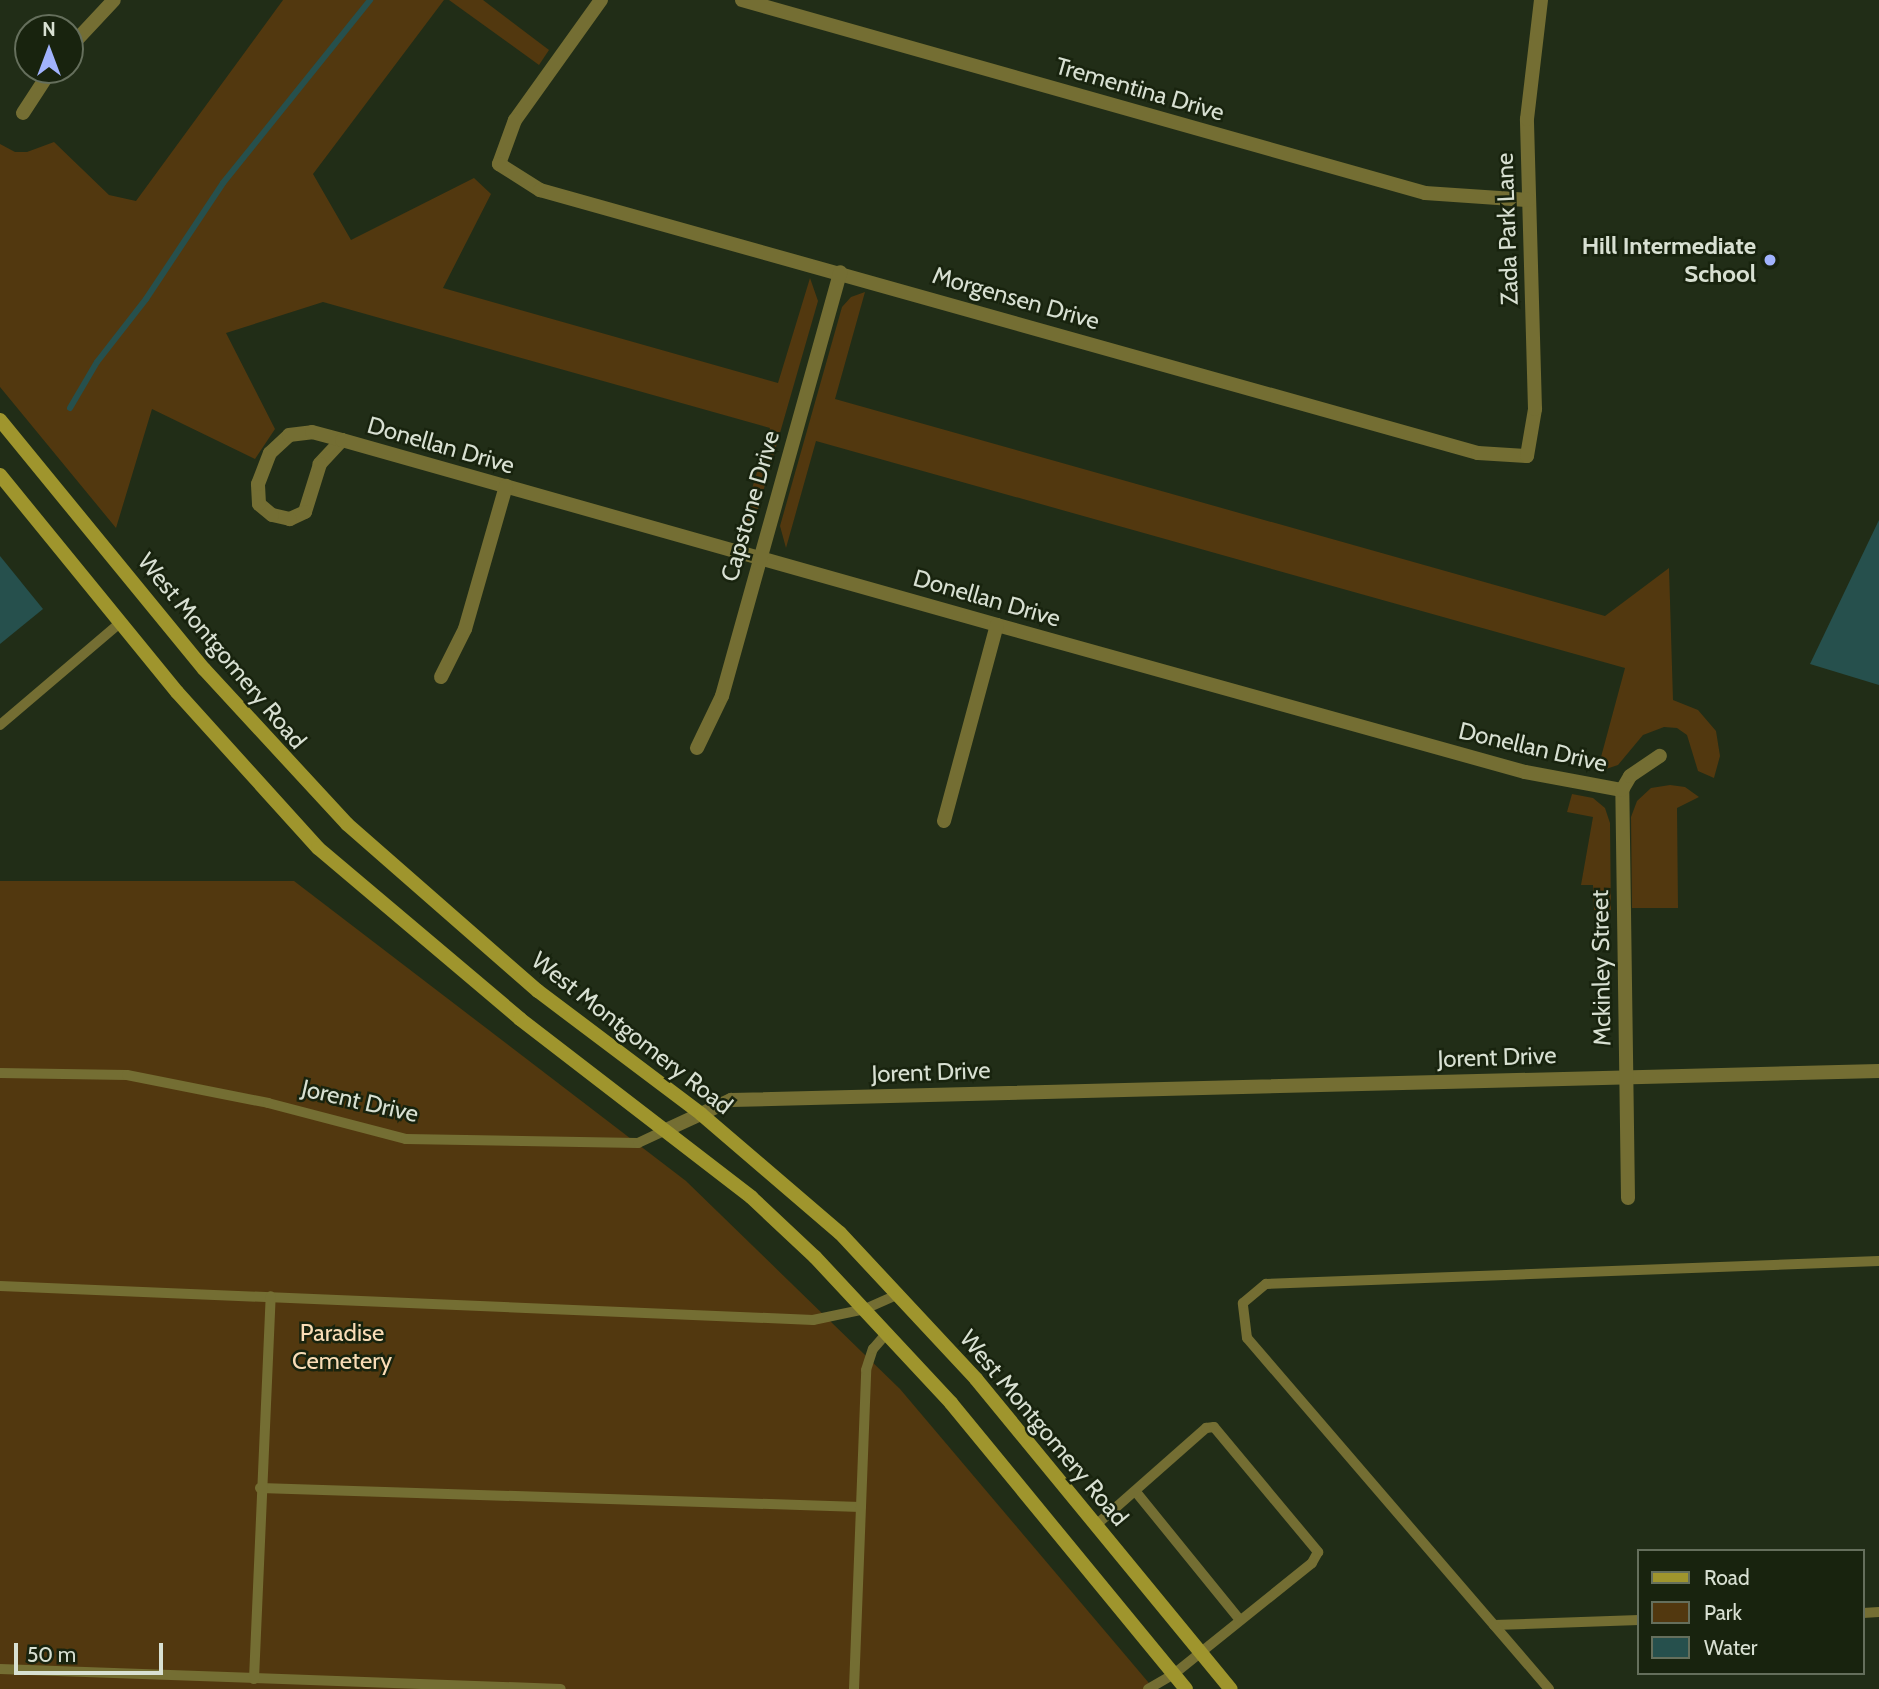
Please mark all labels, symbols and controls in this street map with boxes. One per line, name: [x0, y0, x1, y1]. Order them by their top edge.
north arrow: [14, 14, 84, 84]
text: N: [42, 18, 56, 41]
street label: Trementina Drive: [1052, 51, 1228, 127]
street label: Zada Park Lane: [1490, 152, 1524, 306]
place label: Hill Intermediate School: [1582, 232, 1756, 288]
marker: Hill Intermediate School: [1762, 252, 1778, 268]
street label: Morgensen Drive: [929, 260, 1103, 336]
street label: Donellan Drive: [364, 410, 518, 480]
street label: Capstone Drive: [715, 427, 785, 585]
street label: West Montgomery Road: [132, 547, 312, 755]
street label: Donellan Drive: [910, 563, 1064, 633]
street label: Donellan Drive: [1456, 716, 1610, 778]
street label: Mckinley Street: [1585, 890, 1617, 1046]
street label: West Montgomery Road: [526, 946, 738, 1120]
street label: Jorent Drive: [1437, 1041, 1557, 1073]
street label: Jorent Drive: [871, 1056, 991, 1088]
street label: Jorent Drive: [299, 1074, 421, 1128]
park label: Paradise Cemetery: [292, 1319, 392, 1375]
street label: West Montgomery Road: [954, 1324, 1134, 1532]
legend: [1638, 1549, 1865, 1675]
text: Road: [1704, 1565, 1750, 1590]
text: Park: [1704, 1600, 1742, 1625]
scale bar: [18, 1630, 166, 1674]
text: Water: [1704, 1635, 1757, 1660]
text: 50 m: [27, 1642, 76, 1667]

